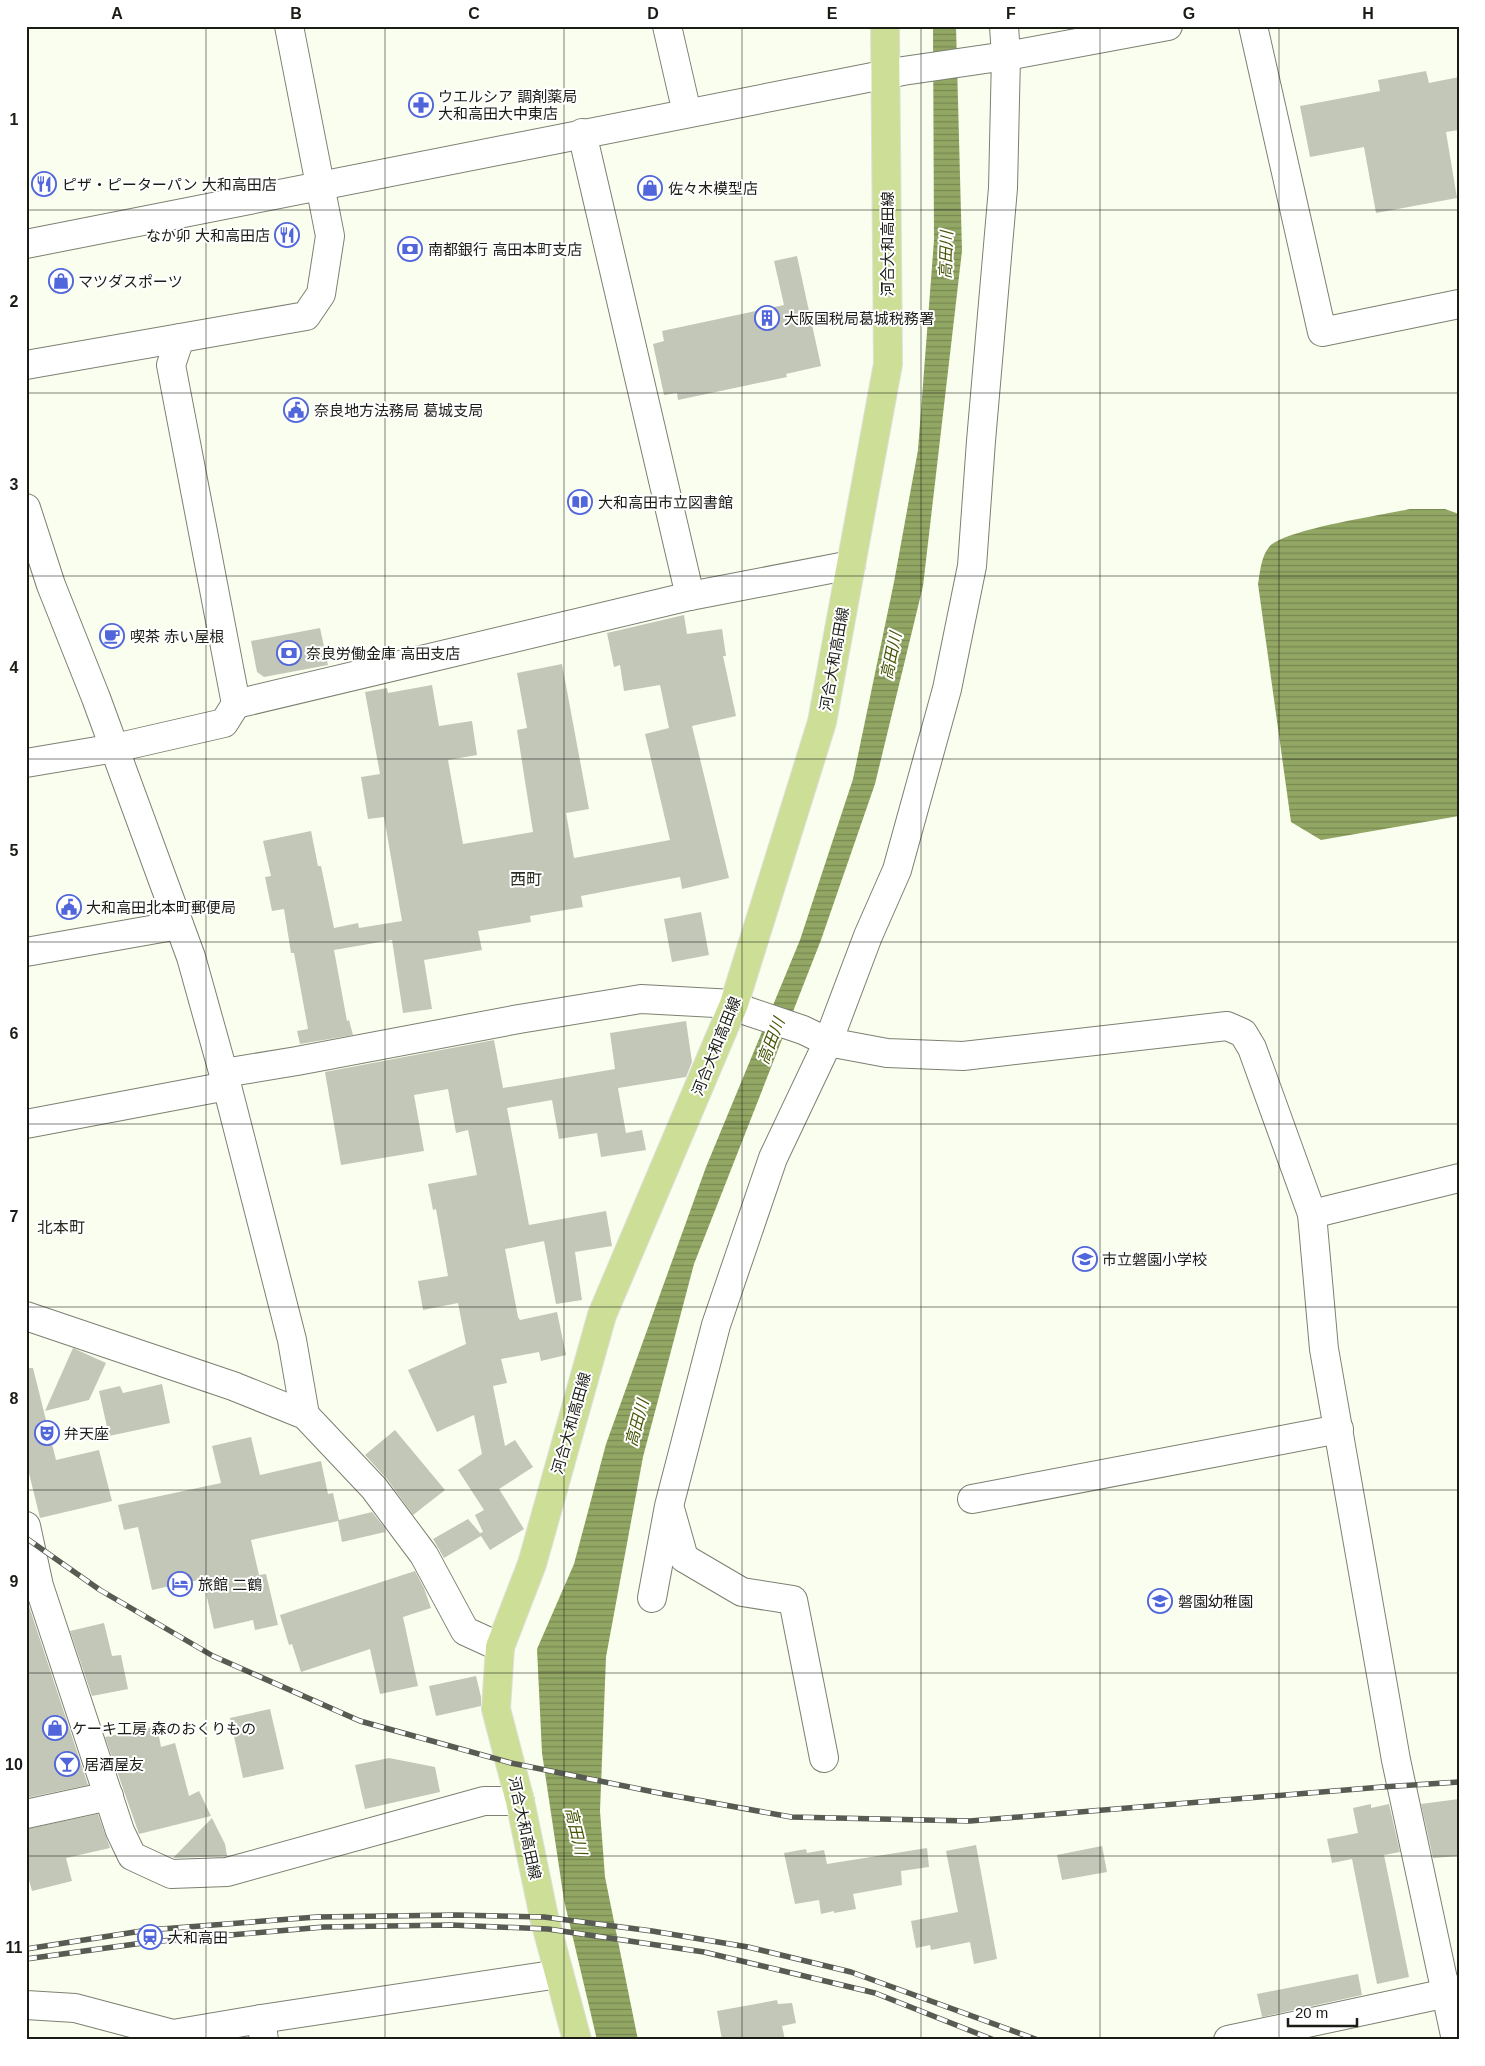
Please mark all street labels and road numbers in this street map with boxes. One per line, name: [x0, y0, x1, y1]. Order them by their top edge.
street label: 河合大和高田線: [879, 191, 896, 297]
street label: 河合大和高田線: [817, 606, 851, 712]
street label: 河合大和高田線: [688, 994, 744, 1098]
street label: 河合大和高田線: [548, 1370, 594, 1476]
street label: 河合大和高田線: [506, 1775, 544, 1881]

